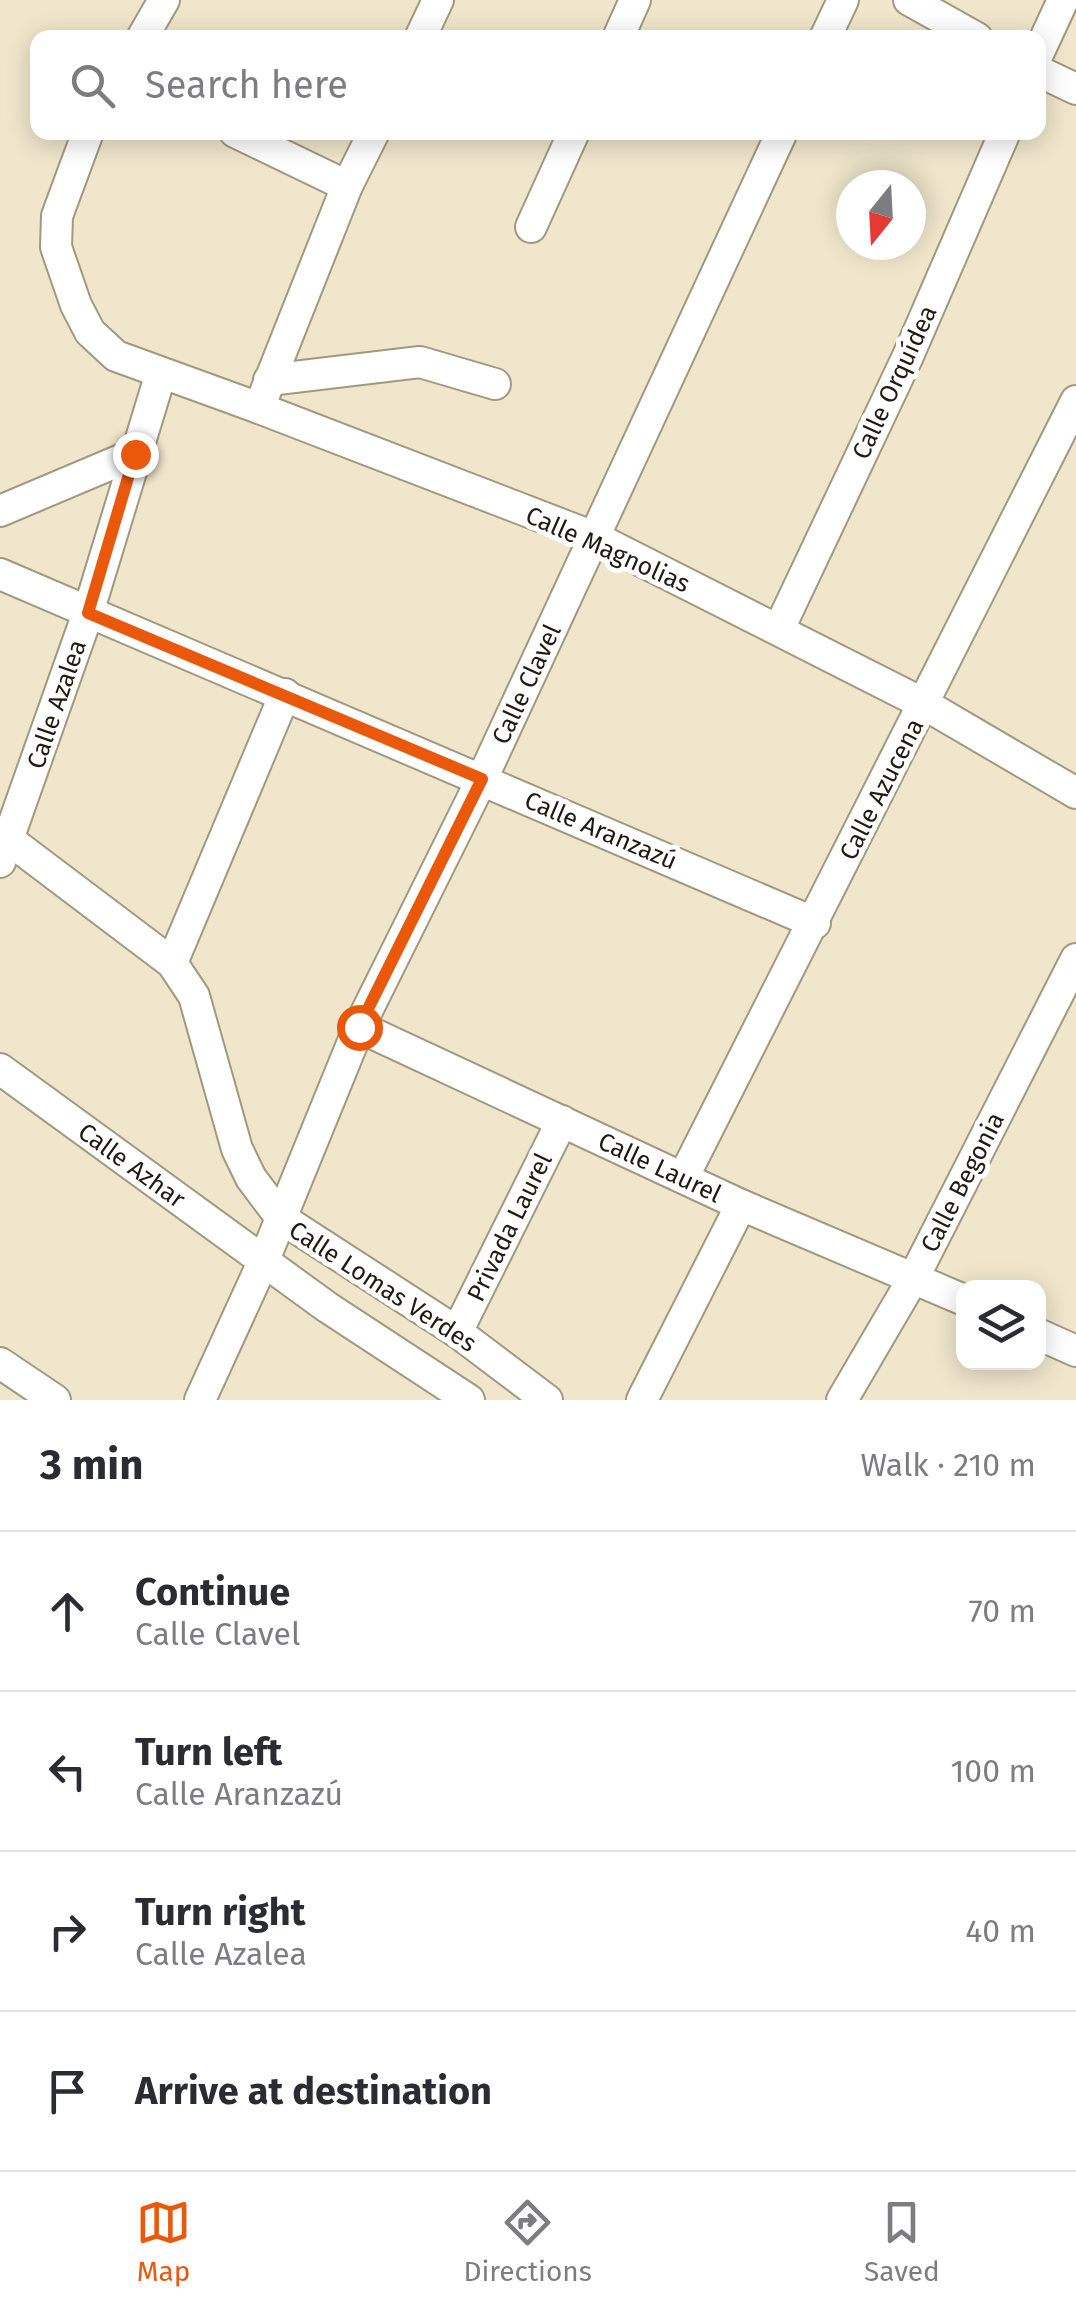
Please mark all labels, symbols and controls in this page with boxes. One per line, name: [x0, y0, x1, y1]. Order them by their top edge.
search box: [30, 30, 1046, 140]
icon: search: [65, 58, 120, 113]
text: Search here: [145, 62, 348, 108]
north arrow: [836, 170, 926, 260]
street label: Calle Orquídea: [846, 301, 944, 464]
route end: [113, 432, 159, 478]
street label: Calle Magnolias: [521, 500, 694, 599]
street label: Calle Clavel: [486, 620, 568, 749]
street label: Calle Azalea: [21, 636, 93, 773]
street label: Calle Azucena: [833, 714, 930, 865]
street label: Calle Aranzazú: [520, 785, 681, 876]
route start: [337, 1005, 383, 1051]
street label: Calle Begonia: [915, 1107, 1011, 1258]
street label: Calle Azhar: [72, 1117, 191, 1215]
street label: Calle Laurel: [593, 1126, 726, 1209]
street label: Privada Laurel: [461, 1148, 559, 1307]
street label: Calle Lomas Verdes: [283, 1215, 482, 1359]
map controls: [956, 1280, 1046, 1370]
button: layers: [956, 1280, 1046, 1370]
text: 3 min: [40, 1440, 143, 1490]
text: Walk · 210 m: [860, 1446, 1036, 1484]
text: Continue: [135, 1569, 290, 1615]
icon: ahead: [40, 1584, 95, 1639]
text: 70 m: [968, 1592, 1036, 1630]
text: Calle Clavel: [135, 1615, 300, 1653]
text: Turn left: [135, 1729, 282, 1775]
icon: left: [40, 1744, 95, 1799]
text: 100 m: [951, 1752, 1036, 1790]
text: Calle Aranzazú: [135, 1775, 343, 1813]
text: Turn right: [135, 1889, 305, 1935]
icon: right: [40, 1904, 95, 1959]
text: 40 m: [965, 1912, 1036, 1950]
text: Calle Azalea: [135, 1935, 307, 1973]
icon: arrive: [40, 2064, 95, 2119]
text: Arrive at destination: [135, 2068, 492, 2114]
tab: Map: [136, 2195, 191, 2288]
tab: Directions: [463, 2195, 592, 2288]
tab: Saved: [864, 2195, 940, 2288]

